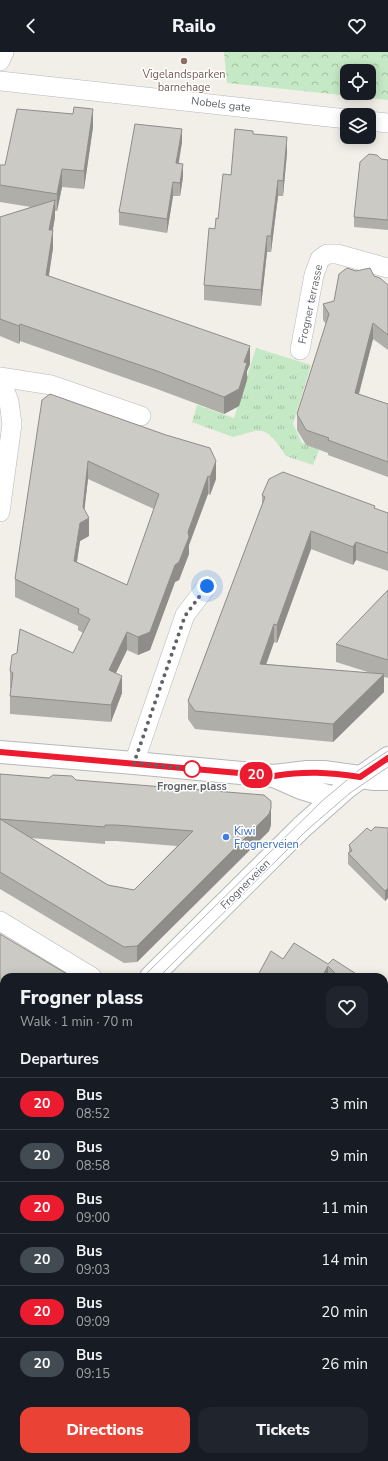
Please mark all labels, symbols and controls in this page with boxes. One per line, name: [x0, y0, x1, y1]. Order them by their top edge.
text: Railo: [172, 14, 216, 38]
icon: back: [20, 15, 42, 37]
icon: heart: [346, 15, 368, 37]
marker: Vigelandsparken barnehage: [179, 56, 189, 66]
map controls: [340, 64, 376, 144]
button: locate: [340, 64, 376, 100]
place label: Vigelandsparken barnehage: [141, 67, 226, 95]
street label: Nobels gate: [190, 93, 252, 116]
button: layers: [340, 108, 376, 144]
street label: Frogner terrasse: [295, 263, 326, 345]
your location: [197, 576, 217, 596]
marker: Frogner plass: [183, 760, 201, 778]
line badge: 20: [238, 762, 274, 788]
text: 20: [248, 765, 264, 784]
place label: Frogner plass: [157, 779, 227, 794]
place label: Kiwi Frognerveien: [234, 824, 299, 852]
marker: Kiwi Frognerveien: [221, 832, 231, 842]
street label: Frognerveien: [217, 856, 274, 913]
text: Frogner plass: [20, 985, 143, 1011]
button: heart: [326, 986, 368, 1028]
text: Walk · 1 min · 70 m: [20, 1013, 133, 1031]
text: Departures: [20, 1049, 99, 1069]
text: Bus: [76, 1085, 102, 1105]
text: 20: [34, 1094, 50, 1113]
text: 3 min: [330, 1094, 368, 1114]
text: 08:52: [76, 1105, 110, 1123]
text: Bus: [76, 1137, 102, 1157]
text: 20: [34, 1146, 50, 1165]
text: 9 min: [330, 1146, 368, 1166]
text: 08:58: [76, 1157, 110, 1175]
text: Bus: [76, 1189, 102, 1209]
text: 20: [34, 1198, 50, 1217]
text: 11 min: [321, 1198, 368, 1218]
text: 09:00: [76, 1209, 110, 1227]
text: Bus: [76, 1241, 102, 1261]
text: 20: [34, 1250, 50, 1269]
text: 14 min: [321, 1250, 368, 1270]
text: 09:03: [76, 1261, 110, 1279]
text: Bus: [76, 1293, 102, 1313]
text: 20: [34, 1302, 50, 1321]
text: 20 min: [321, 1302, 368, 1322]
text: 09:09: [76, 1313, 110, 1331]
text: Bus: [76, 1345, 102, 1365]
text: 20: [34, 1354, 50, 1373]
text: 26 min: [321, 1354, 368, 1374]
text: 09:15: [76, 1365, 110, 1383]
button: Directions: [20, 1407, 190, 1453]
button: Tickets: [198, 1407, 368, 1453]

